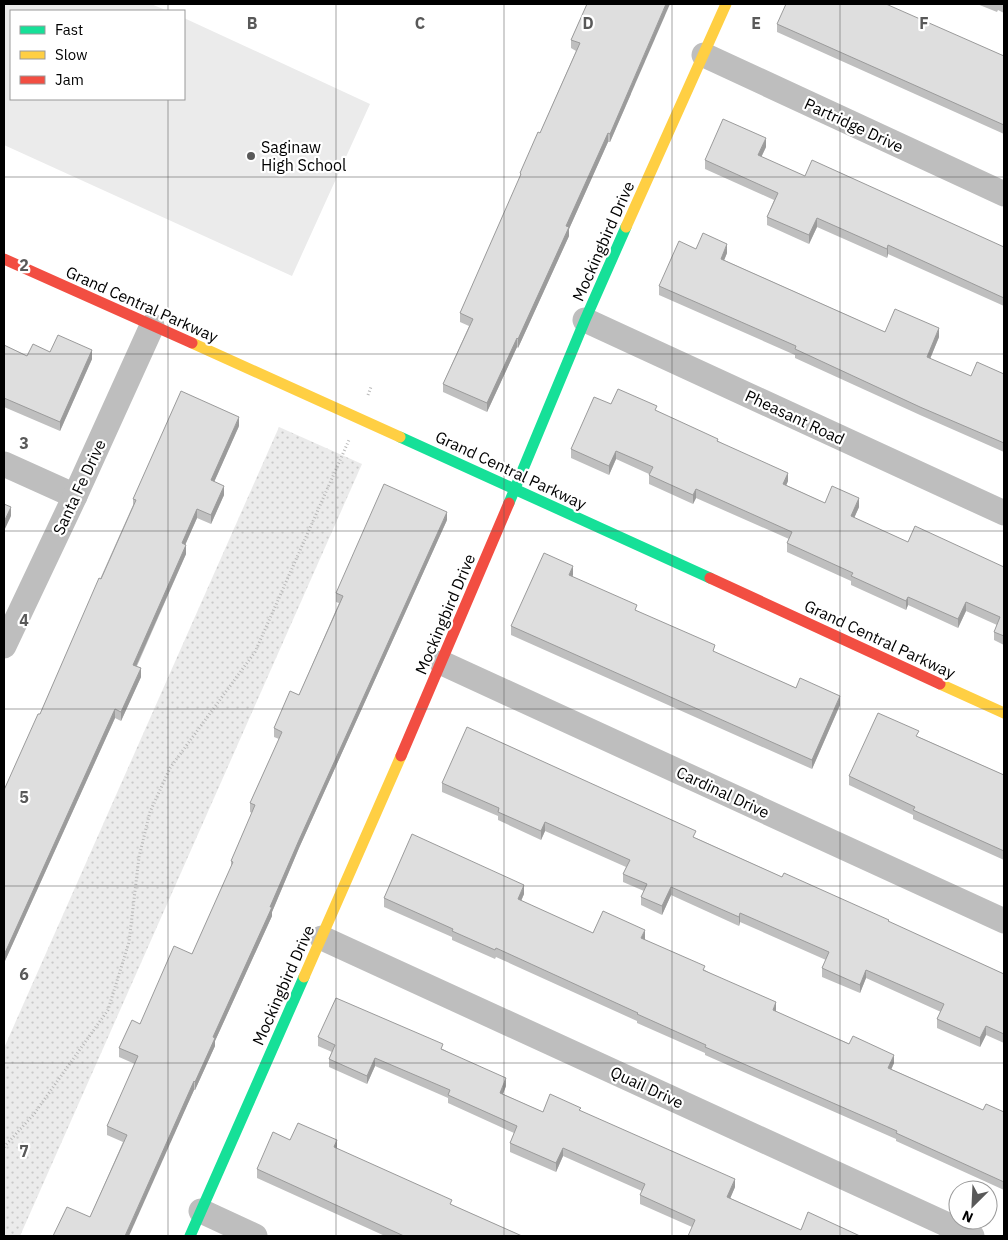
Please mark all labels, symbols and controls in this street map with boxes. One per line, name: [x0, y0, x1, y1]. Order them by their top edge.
legend: [10, 10, 185, 100]
text: B: [247, 13, 258, 33]
text: C: [415, 13, 425, 33]
text: D: [582, 13, 594, 33]
text: E: [751, 13, 761, 33]
text: F: [919, 13, 929, 33]
text: Fast: [55, 20, 83, 39]
text: Slow: [55, 45, 88, 64]
text: Jam: [55, 70, 84, 89]
street label: Partridge Drive: [801, 93, 907, 157]
place label: Saginaw High School: [261, 137, 346, 175]
marker: Saginaw High School: [245, 150, 257, 162]
street label: Mockingbird Drive: [568, 178, 639, 304]
text: 2: [19, 255, 29, 275]
street label: Grand Central Parkway: [63, 261, 221, 347]
street label: Pheasant Road: [742, 385, 848, 449]
street label: Grand Central Parkway: [432, 426, 590, 514]
text: 3: [19, 433, 29, 453]
street label: Santa Fe Drive: [48, 436, 110, 538]
street label: Mockingbird Drive: [411, 550, 480, 677]
street label: Grand Central Parkway: [801, 595, 959, 683]
text: 4: [19, 610, 29, 630]
street label: Cardinal Drive: [673, 762, 773, 822]
text: 5: [19, 787, 29, 807]
street label: Mockingbird Drive: [248, 922, 319, 1048]
text: 6: [19, 964, 29, 984]
street label: Quail Drive: [607, 1061, 687, 1113]
text: 7: [19, 1141, 29, 1161]
north arrow: [948, 1180, 998, 1230]
text: N: [959, 1207, 976, 1227]

